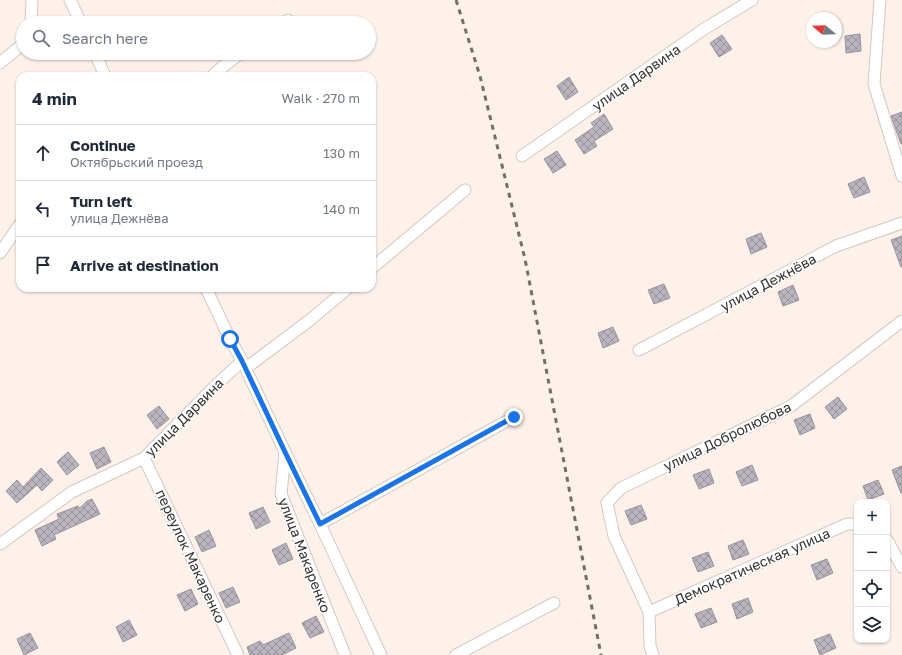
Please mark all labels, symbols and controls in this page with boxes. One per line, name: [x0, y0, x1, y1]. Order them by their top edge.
north arrow: [806, 12, 842, 48]
search box: [16, 16, 376, 60]
icon: search: [30, 27, 52, 49]
text: Search here: [62, 29, 148, 47]
street label: улица Дарвина: [588, 40, 684, 114]
text: 4 min: [32, 88, 77, 109]
text: Walk · 270 m: [282, 90, 360, 106]
text: Continue: [70, 136, 136, 154]
icon: ahead: [32, 142, 54, 164]
text: 130 m: [323, 145, 360, 161]
text: Октябрьский проезд: [70, 154, 203, 170]
text: Turn left: [70, 192, 132, 210]
icon: left: [32, 198, 54, 220]
text: 140 m: [323, 201, 360, 217]
text: улица Дежнёва: [70, 210, 169, 226]
street label: улица Дежнёва: [717, 250, 819, 314]
icon: arrive: [32, 254, 54, 276]
text: Arrive at destination: [70, 256, 219, 274]
route start: [221, 330, 239, 348]
street label: улица Дарвина: [141, 374, 227, 460]
street label: улица Добролюбова: [660, 398, 794, 474]
route end: [505, 408, 523, 426]
street label: переулок Макаренко: [152, 486, 230, 626]
street label: улица Макаренко: [275, 495, 335, 615]
map controls: [854, 499, 890, 643]
button: +: [854, 499, 890, 535]
street label: Демократическая улица: [672, 524, 832, 608]
button: −: [854, 535, 890, 571]
button: locate: [854, 571, 890, 607]
button: layers: [854, 607, 890, 643]

